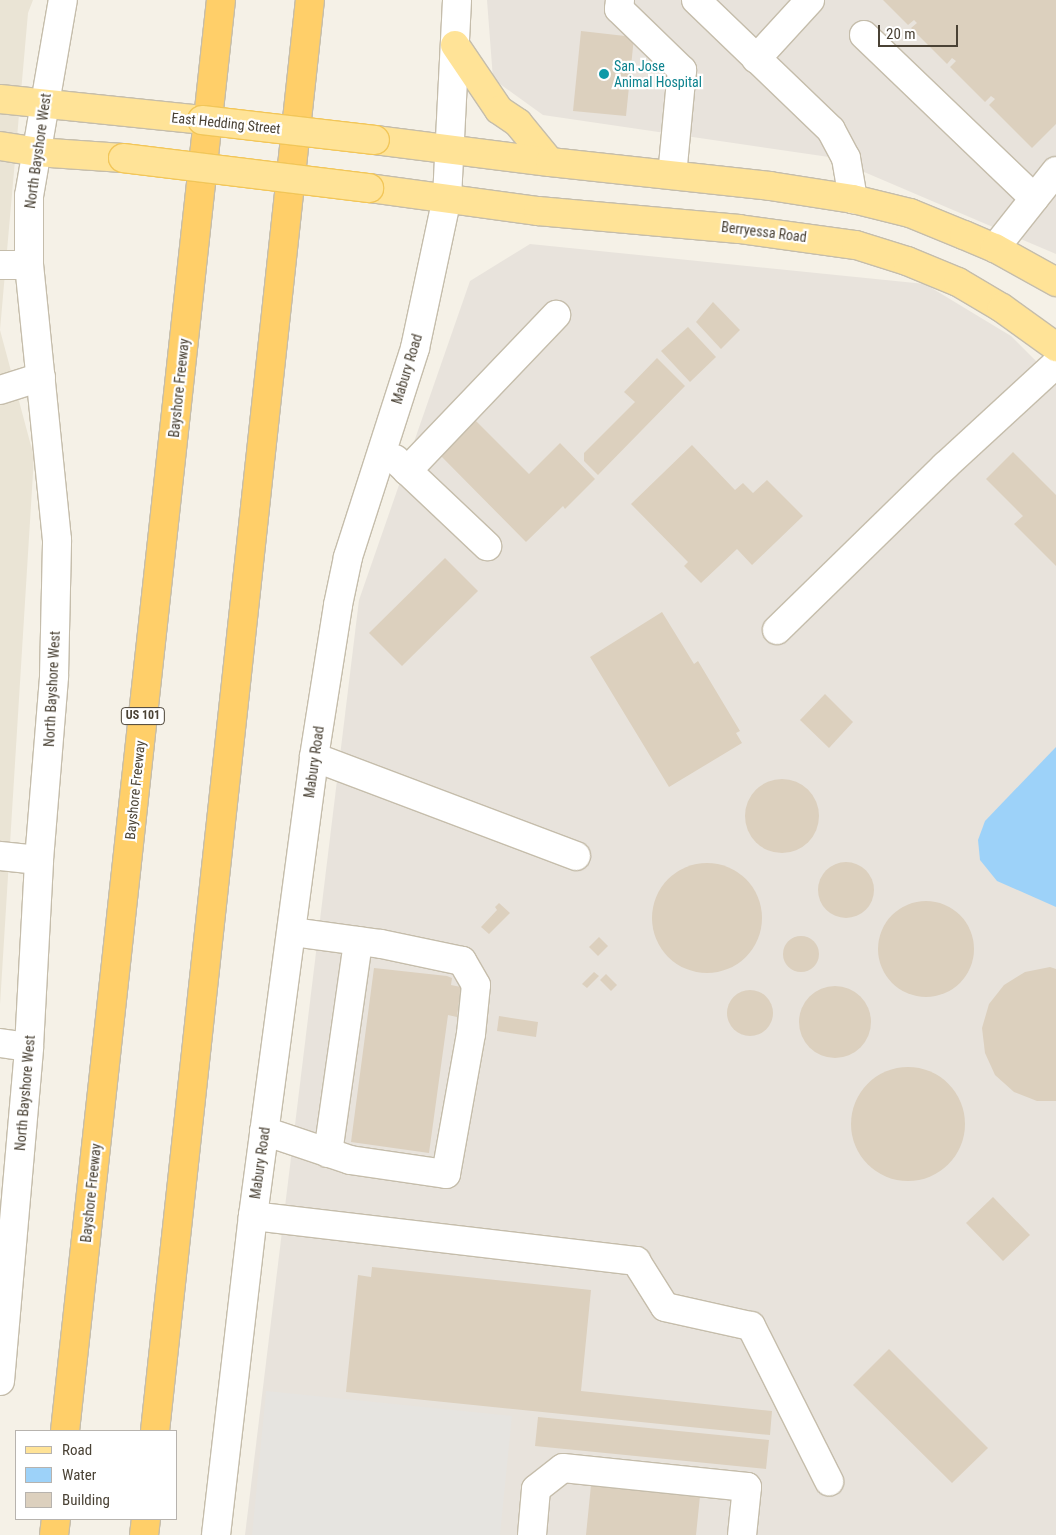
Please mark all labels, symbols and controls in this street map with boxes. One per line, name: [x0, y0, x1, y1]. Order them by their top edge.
scale bar: [881, 15, 961, 47]
text: 20 m: [886, 25, 916, 43]
place label: San Jose Animal Hospital: [614, 58, 702, 90]
marker: San Jose Animal Hospital: [598, 68, 610, 80]
street label: North Bayshore West: [22, 92, 54, 210]
street label: East Hedding Street: [171, 109, 281, 137]
street label: Berryessa Road: [720, 218, 808, 246]
street label: Mabury Road: [388, 332, 426, 406]
street label: Bayshore Freeway: [165, 338, 193, 438]
street label: North Bayshore West: [41, 631, 63, 747]
road number: US 101: [120, 706, 166, 726]
street label: Mabury Road: [301, 725, 327, 799]
street label: Bayshore Freeway: [121, 740, 149, 840]
street label: North Bayshore West: [12, 1034, 38, 1152]
street label: Mabury Road: [247, 1126, 273, 1200]
street label: Bayshore Freeway: [77, 1143, 105, 1243]
legend: [15, 1430, 178, 1520]
text: Road: [62, 1441, 92, 1459]
text: Water: [62, 1466, 96, 1484]
text: Building: [62, 1491, 110, 1509]

